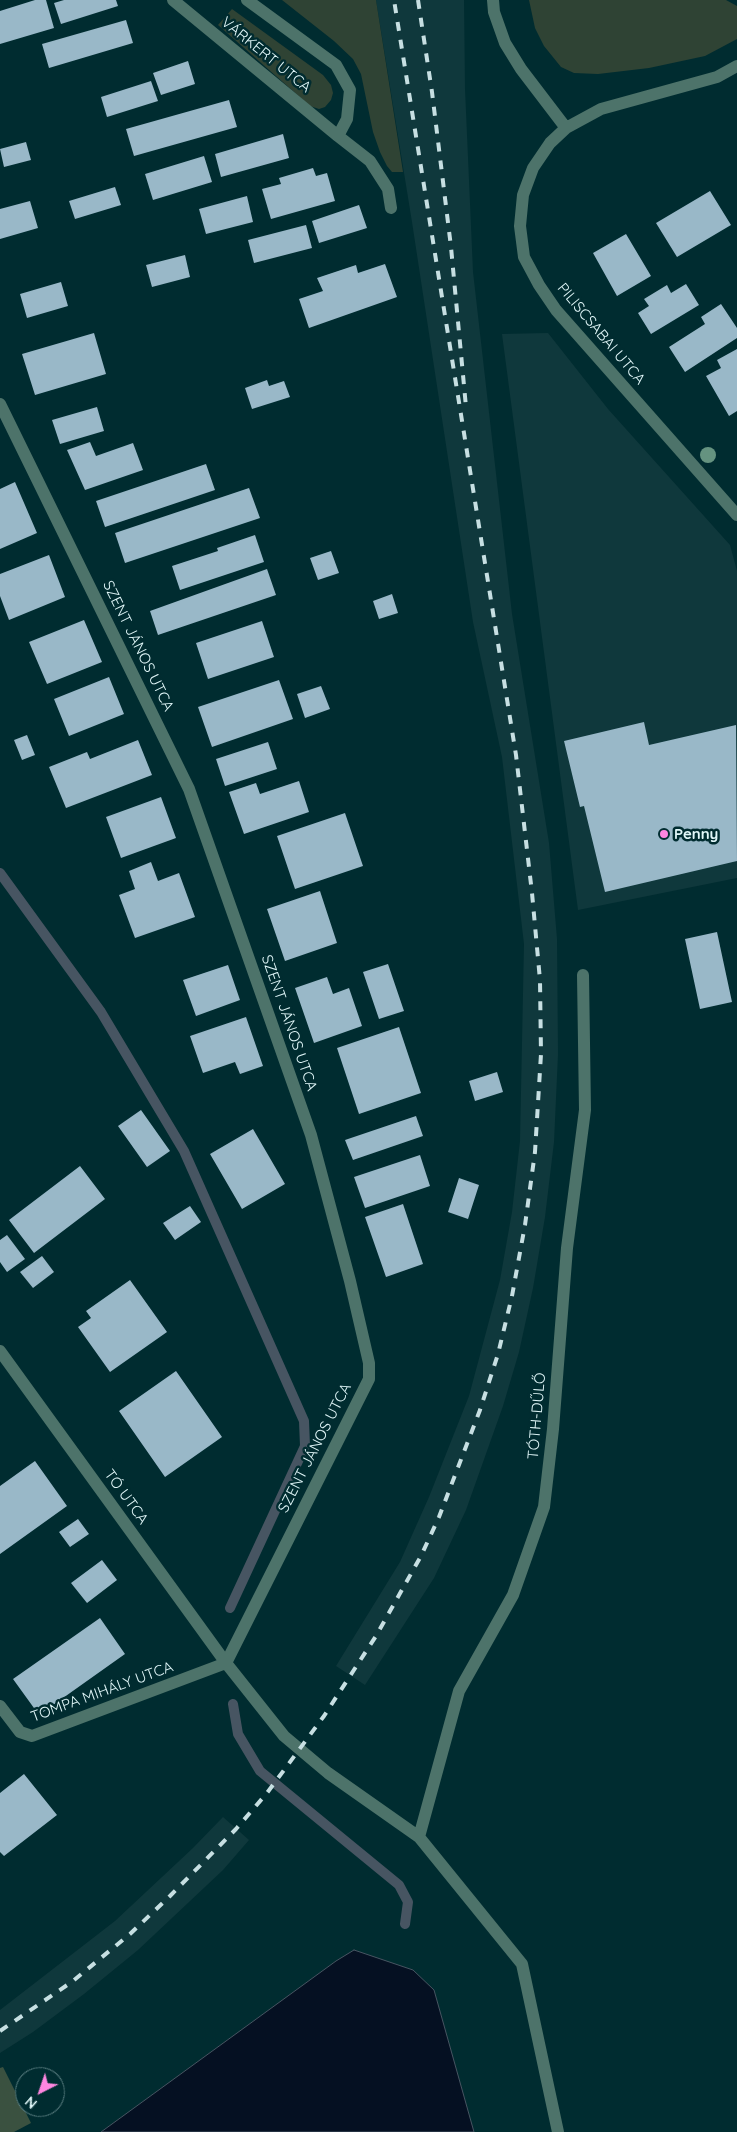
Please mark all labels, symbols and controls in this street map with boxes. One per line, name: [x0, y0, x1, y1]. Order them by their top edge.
street label: VÁRKERT UTCA: [217, 13, 315, 97]
street label: PILISCSABAI UTCA: [553, 280, 649, 388]
street label: SZENT JÁNOS UTCA: [99, 578, 177, 714]
place label: Penny: [674, 825, 718, 843]
marker: Penny: [658, 828, 670, 840]
street label: SZENT JÁNOS UTCA: [257, 953, 321, 1093]
street label: TÓTH-DŰLŐ: [524, 1372, 550, 1460]
street label: SZENT JÁNOS UTCA: [275, 1380, 355, 1516]
street label: TÓ UTCA: [100, 1466, 152, 1528]
street label: TOMPA MIHÁLY UTCA: [28, 1658, 176, 1726]
north arrow: [15, 2067, 65, 2117]
text: N: [21, 2092, 41, 2113]

